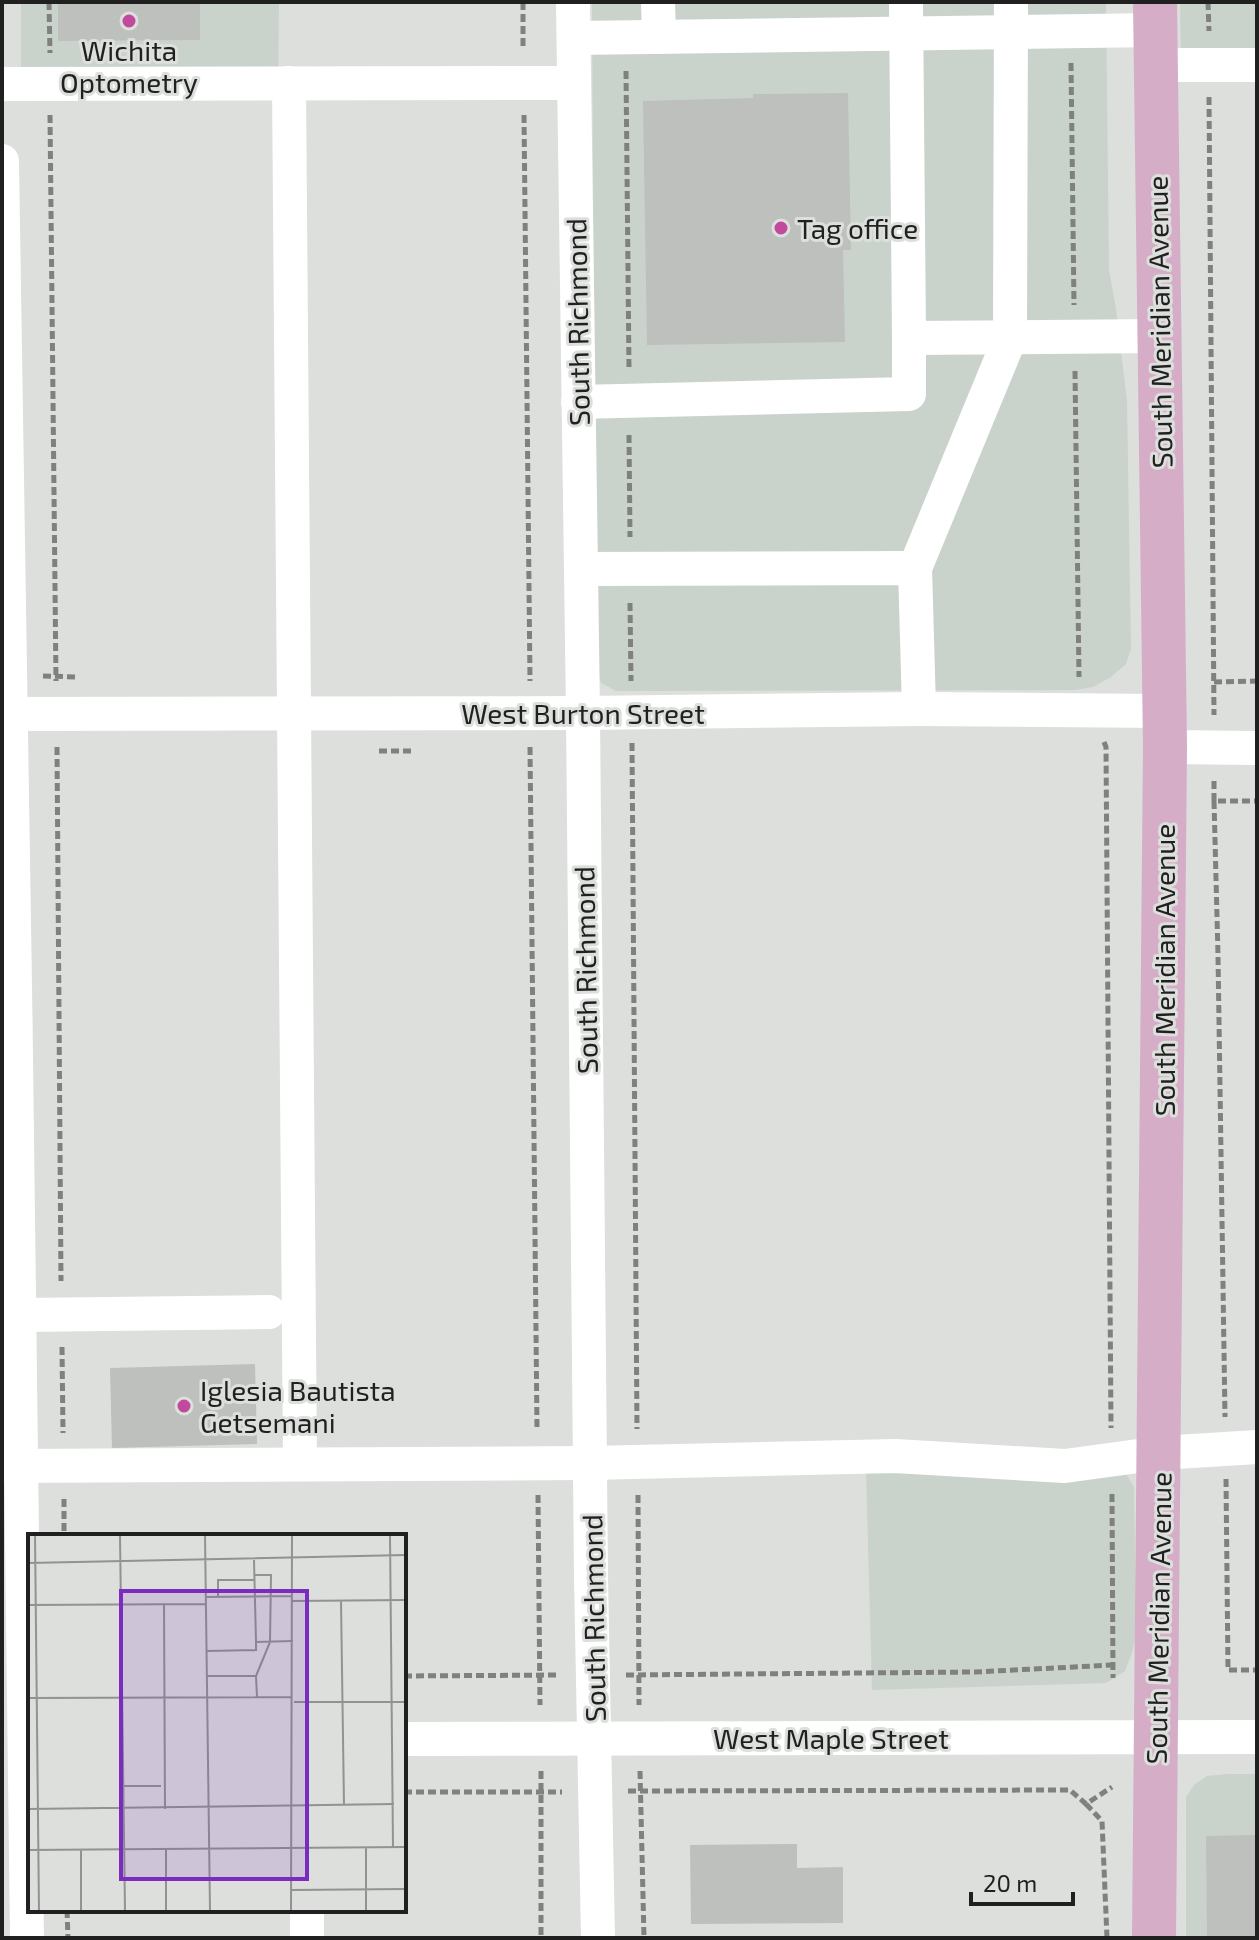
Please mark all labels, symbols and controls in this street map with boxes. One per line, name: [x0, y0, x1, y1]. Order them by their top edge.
marker: Wichita Optometry: [120, 12, 138, 30]
place label: Wichita Optometry: [60, 33, 198, 99]
street label: South Meridian Avenue: [1139, 175, 1179, 469]
place label: Tag office: [797, 211, 918, 245]
street label: South Richmond: [558, 218, 596, 426]
marker: Tag office: [772, 219, 790, 237]
street label: West Burton Street: [461, 696, 705, 730]
street label: South Meridian Avenue: [1147, 824, 1181, 1116]
street label: South Richmond: [566, 866, 604, 1074]
place label: Iglesia Bautista Getsemani: [200, 1373, 396, 1439]
marker: Iglesia Bautista Getsemani: [175, 1397, 193, 1415]
street label: South Meridian Avenue: [1138, 1471, 1178, 1765]
street label: South Richmond: [574, 1514, 612, 1722]
inset map: [28, 1534, 406, 1912]
street label: West Maple Street: [713, 1721, 949, 1755]
scale bar: [971, 1856, 1073, 1906]
text: 20 m: [983, 1868, 1037, 1897]

